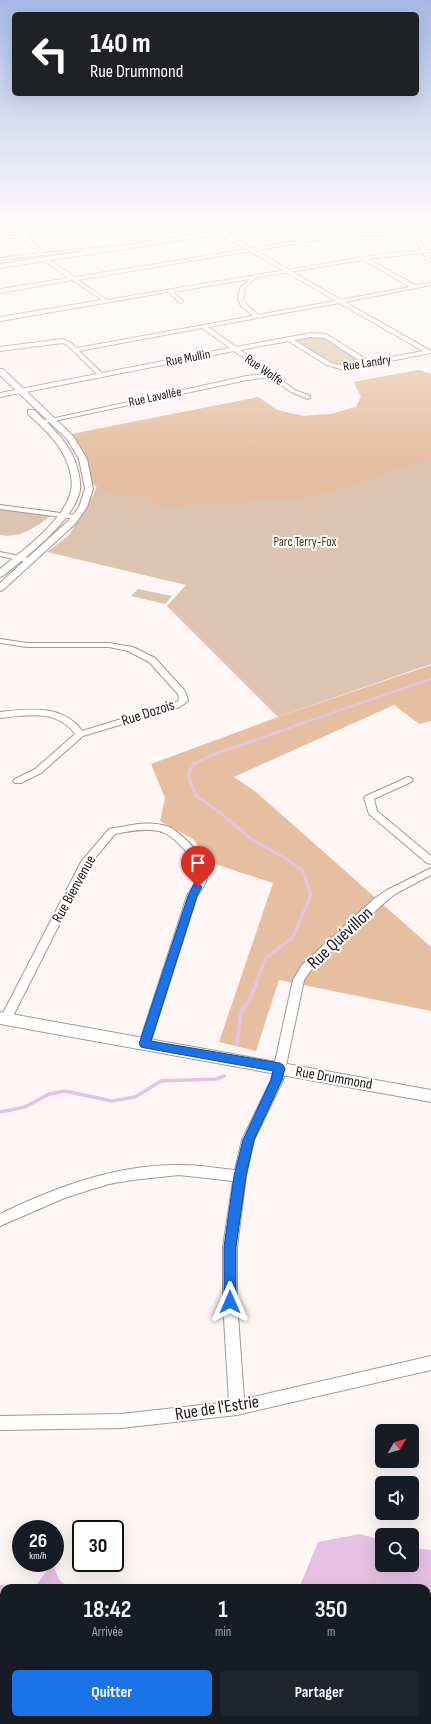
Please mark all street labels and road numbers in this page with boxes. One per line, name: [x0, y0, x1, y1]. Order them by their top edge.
street label: Rue Mullin: [164, 346, 212, 370]
street label: Rue Wolfe: [242, 351, 286, 389]
street label: Rue Landry: [342, 351, 392, 375]
street label: Rue Lavallée: [127, 384, 183, 410]
street label: Rue Dozois: [119, 696, 177, 730]
street label: Rue Bienvenue: [48, 852, 100, 926]
street label: Rue Quévillon: [303, 902, 377, 974]
street label: Rue Drummond: [294, 1062, 374, 1094]
street label: Rue de l'Estrie: [173, 1391, 261, 1425]

